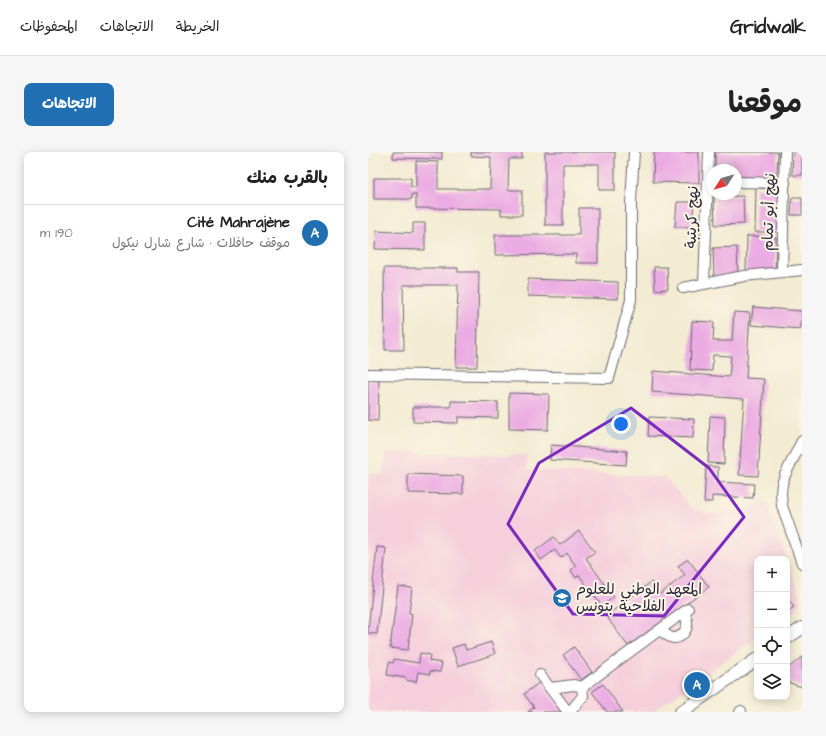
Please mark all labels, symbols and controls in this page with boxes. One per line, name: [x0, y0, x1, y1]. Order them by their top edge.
text: Gridwalk: [730, 14, 806, 41]
text: المحفوظات: [20, 17, 78, 37]
text: الاتجاهات: [100, 17, 154, 37]
text: الخريطة: [176, 17, 219, 37]
button: الاتجاهات: [24, 83, 114, 126]
text: موقعنا: [728, 84, 802, 123]
north arrow: [706, 164, 742, 200]
text: بالقرب منك: [247, 166, 328, 190]
street label: نهج أبو تمام: [757, 173, 781, 251]
street label: نهج كريتبة: [680, 185, 704, 249]
text: Cité Mahrajène: [187, 212, 290, 233]
text: 190 m: [40, 224, 73, 242]
text: A: [311, 224, 319, 242]
text: موقف حافلات · شارع شارل نيكول: [112, 234, 290, 252]
your location: [611, 414, 631, 434]
map controls: [754, 556, 790, 700]
button: +: [754, 556, 790, 592]
place label: المعهد الوطني للعلوم الفلاحية بتونس: [576, 579, 702, 617]
school or university icon: المعهد الوطني للعلوم الفلاحية بتونس: [551, 587, 573, 609]
button: −: [754, 592, 790, 628]
button: locate: [754, 628, 790, 664]
button: layers: [754, 664, 790, 700]
pin: A: [684, 670, 710, 700]

